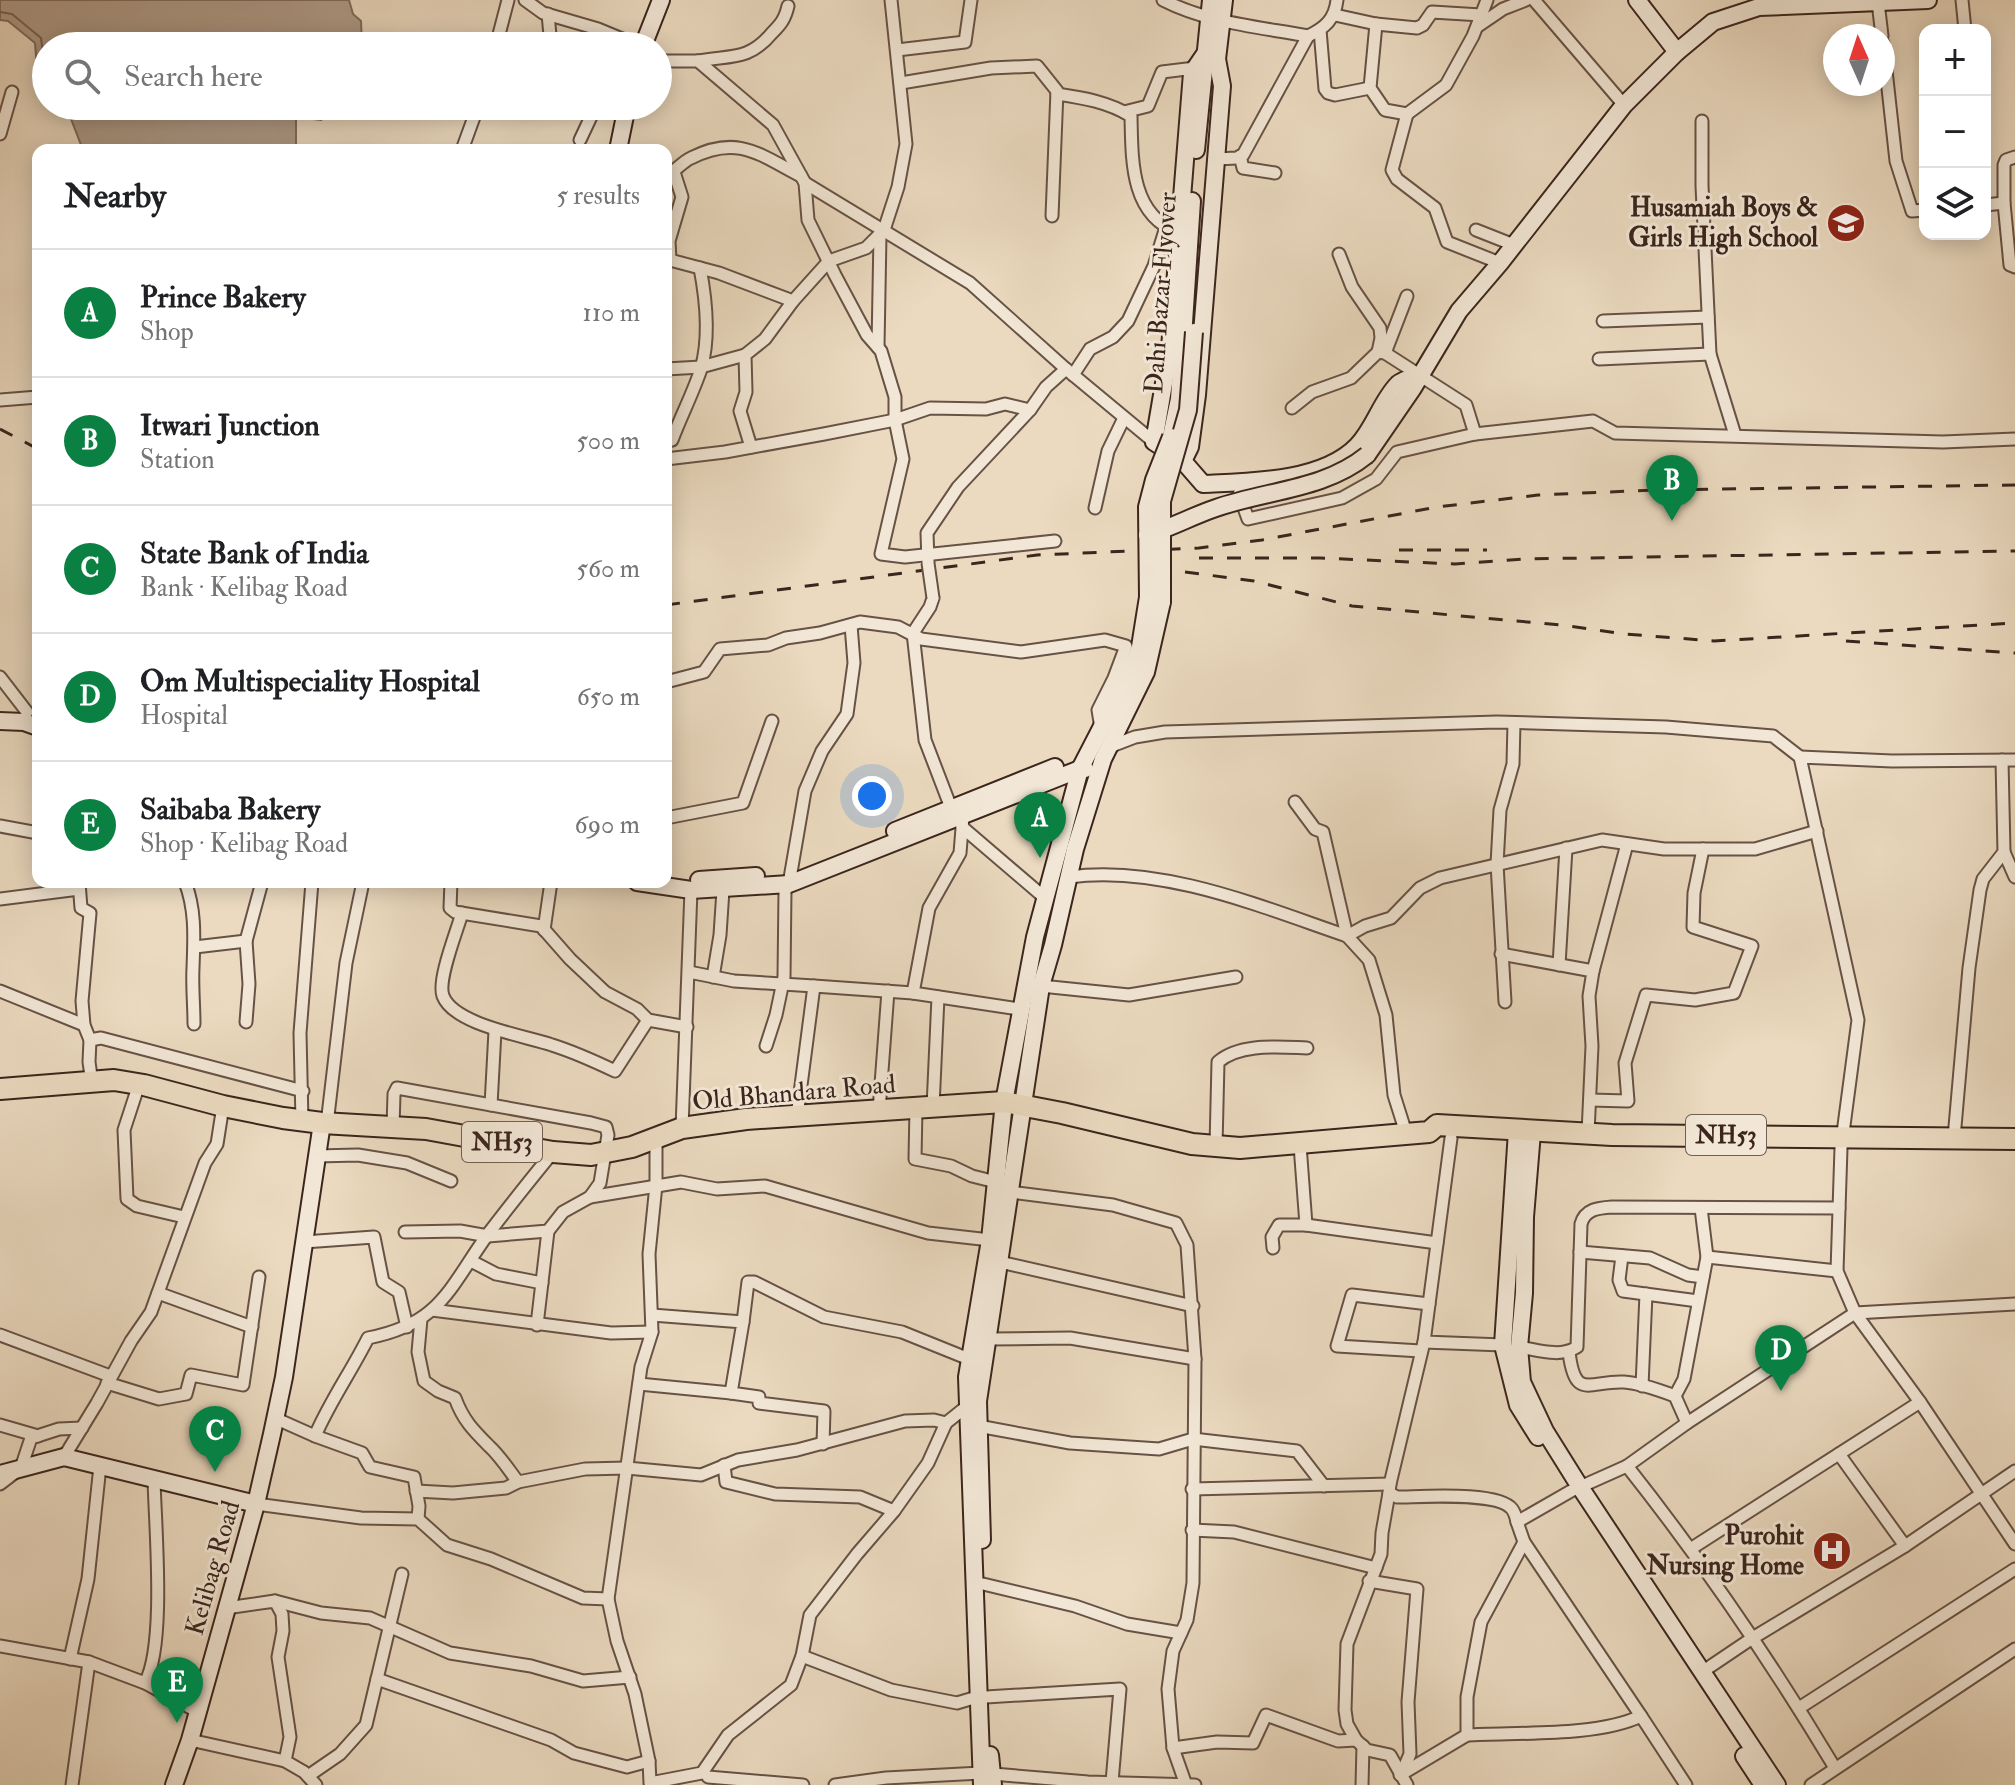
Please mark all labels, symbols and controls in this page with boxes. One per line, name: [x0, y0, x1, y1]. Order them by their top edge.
north arrow: [1823, 24, 1895, 96]
map controls: [1919, 24, 1991, 240]
button: +: [1919, 24, 1991, 96]
search box: [32, 32, 672, 120]
icon: search: [60, 54, 104, 98]
text: Search here: [124, 58, 263, 95]
button: −: [1919, 96, 1991, 168]
button: layers: [1919, 168, 1991, 240]
text: Nearby: [64, 175, 166, 218]
text: 5 results: [556, 180, 640, 212]
street label: Dahi Bazar Flyover: [1138, 191, 1184, 395]
place label: Husamiah Boys & Girls High School: [1628, 192, 1818, 255]
school or university icon: Husamiah Boys & Girls High School: [1825, 202, 1867, 244]
text: Prince Bakery: [140, 279, 306, 316]
text: A: [82, 297, 98, 329]
text: 110 m: [583, 297, 640, 329]
text: Shop: [140, 316, 194, 348]
text: Itwari Junction: [140, 407, 320, 444]
text: B: [81, 425, 99, 457]
text: 500 m: [576, 425, 640, 457]
text: Station: [140, 444, 215, 476]
pin: B: [1646, 455, 1698, 521]
text: State Bank of India: [140, 535, 369, 572]
text: C: [80, 553, 100, 585]
text: 560 m: [577, 553, 640, 585]
text: Bank · Kelibag Road: [140, 572, 348, 604]
text: Om Multispeciality Hospital: [140, 663, 480, 700]
text: D: [79, 681, 101, 713]
text: 650 m: [577, 681, 640, 713]
text: Hospital: [140, 700, 228, 732]
your location: [852, 776, 892, 816]
text: Saibaba Bakery: [140, 791, 320, 828]
pin: A: [1014, 792, 1066, 858]
text: E: [81, 809, 99, 841]
text: 690 m: [575, 809, 640, 841]
text: Shop · Kelibag Road: [140, 828, 348, 860]
street label: Old Bhandara Road: [691, 1068, 897, 1118]
road number: NH53: [1686, 1115, 1766, 1155]
road number: NH53: [462, 1122, 542, 1162]
pin: D: [1755, 1325, 1807, 1391]
pin: C: [189, 1406, 241, 1472]
street label: Kelibag Road: [179, 1497, 247, 1639]
place label: Purohit Nursing Home: [1645, 1520, 1805, 1583]
hospital icon: Purohit Nursing Home: [1811, 1530, 1853, 1572]
pin: E: [151, 1657, 203, 1723]

